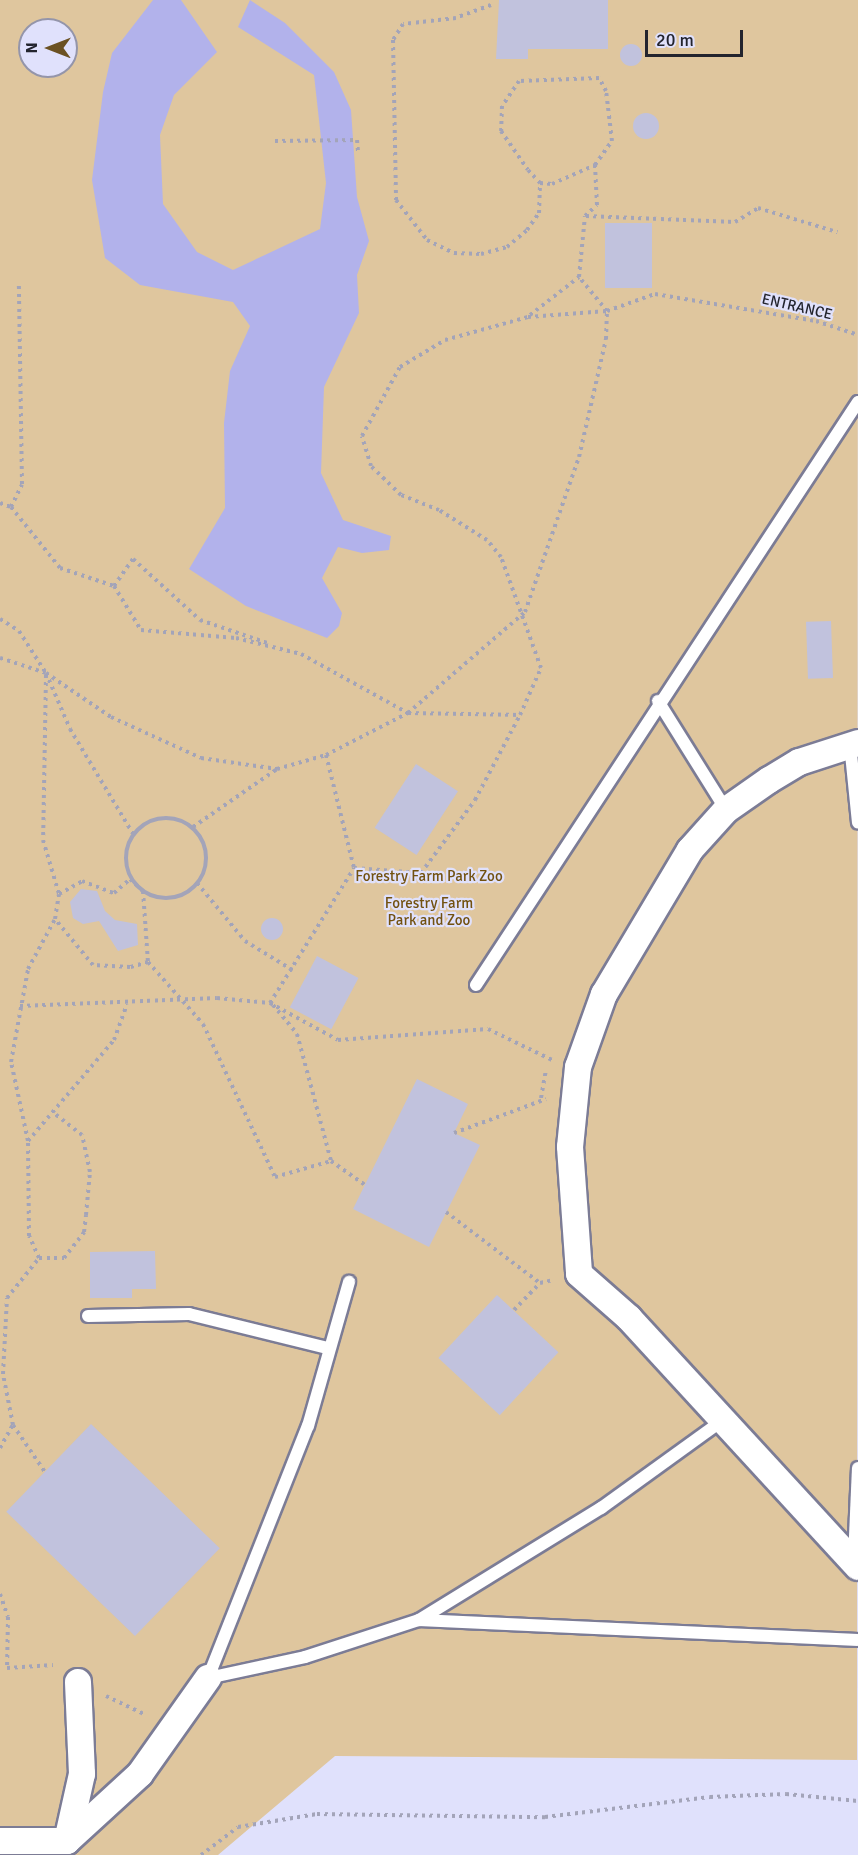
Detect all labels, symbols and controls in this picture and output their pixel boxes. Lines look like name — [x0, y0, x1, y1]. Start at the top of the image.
north arrow — [18, 18, 78, 78]
scale bar — [648, 18, 746, 56]
text: 20 m — [656, 29, 694, 51]
text: N — [22, 42, 42, 54]
street label: ENTRANCE — [760, 290, 834, 324]
park label: Forestry Farm Park Zoo — [355, 868, 503, 886]
park label: Forestry Farm Park and Zoo — [385, 894, 473, 929]

